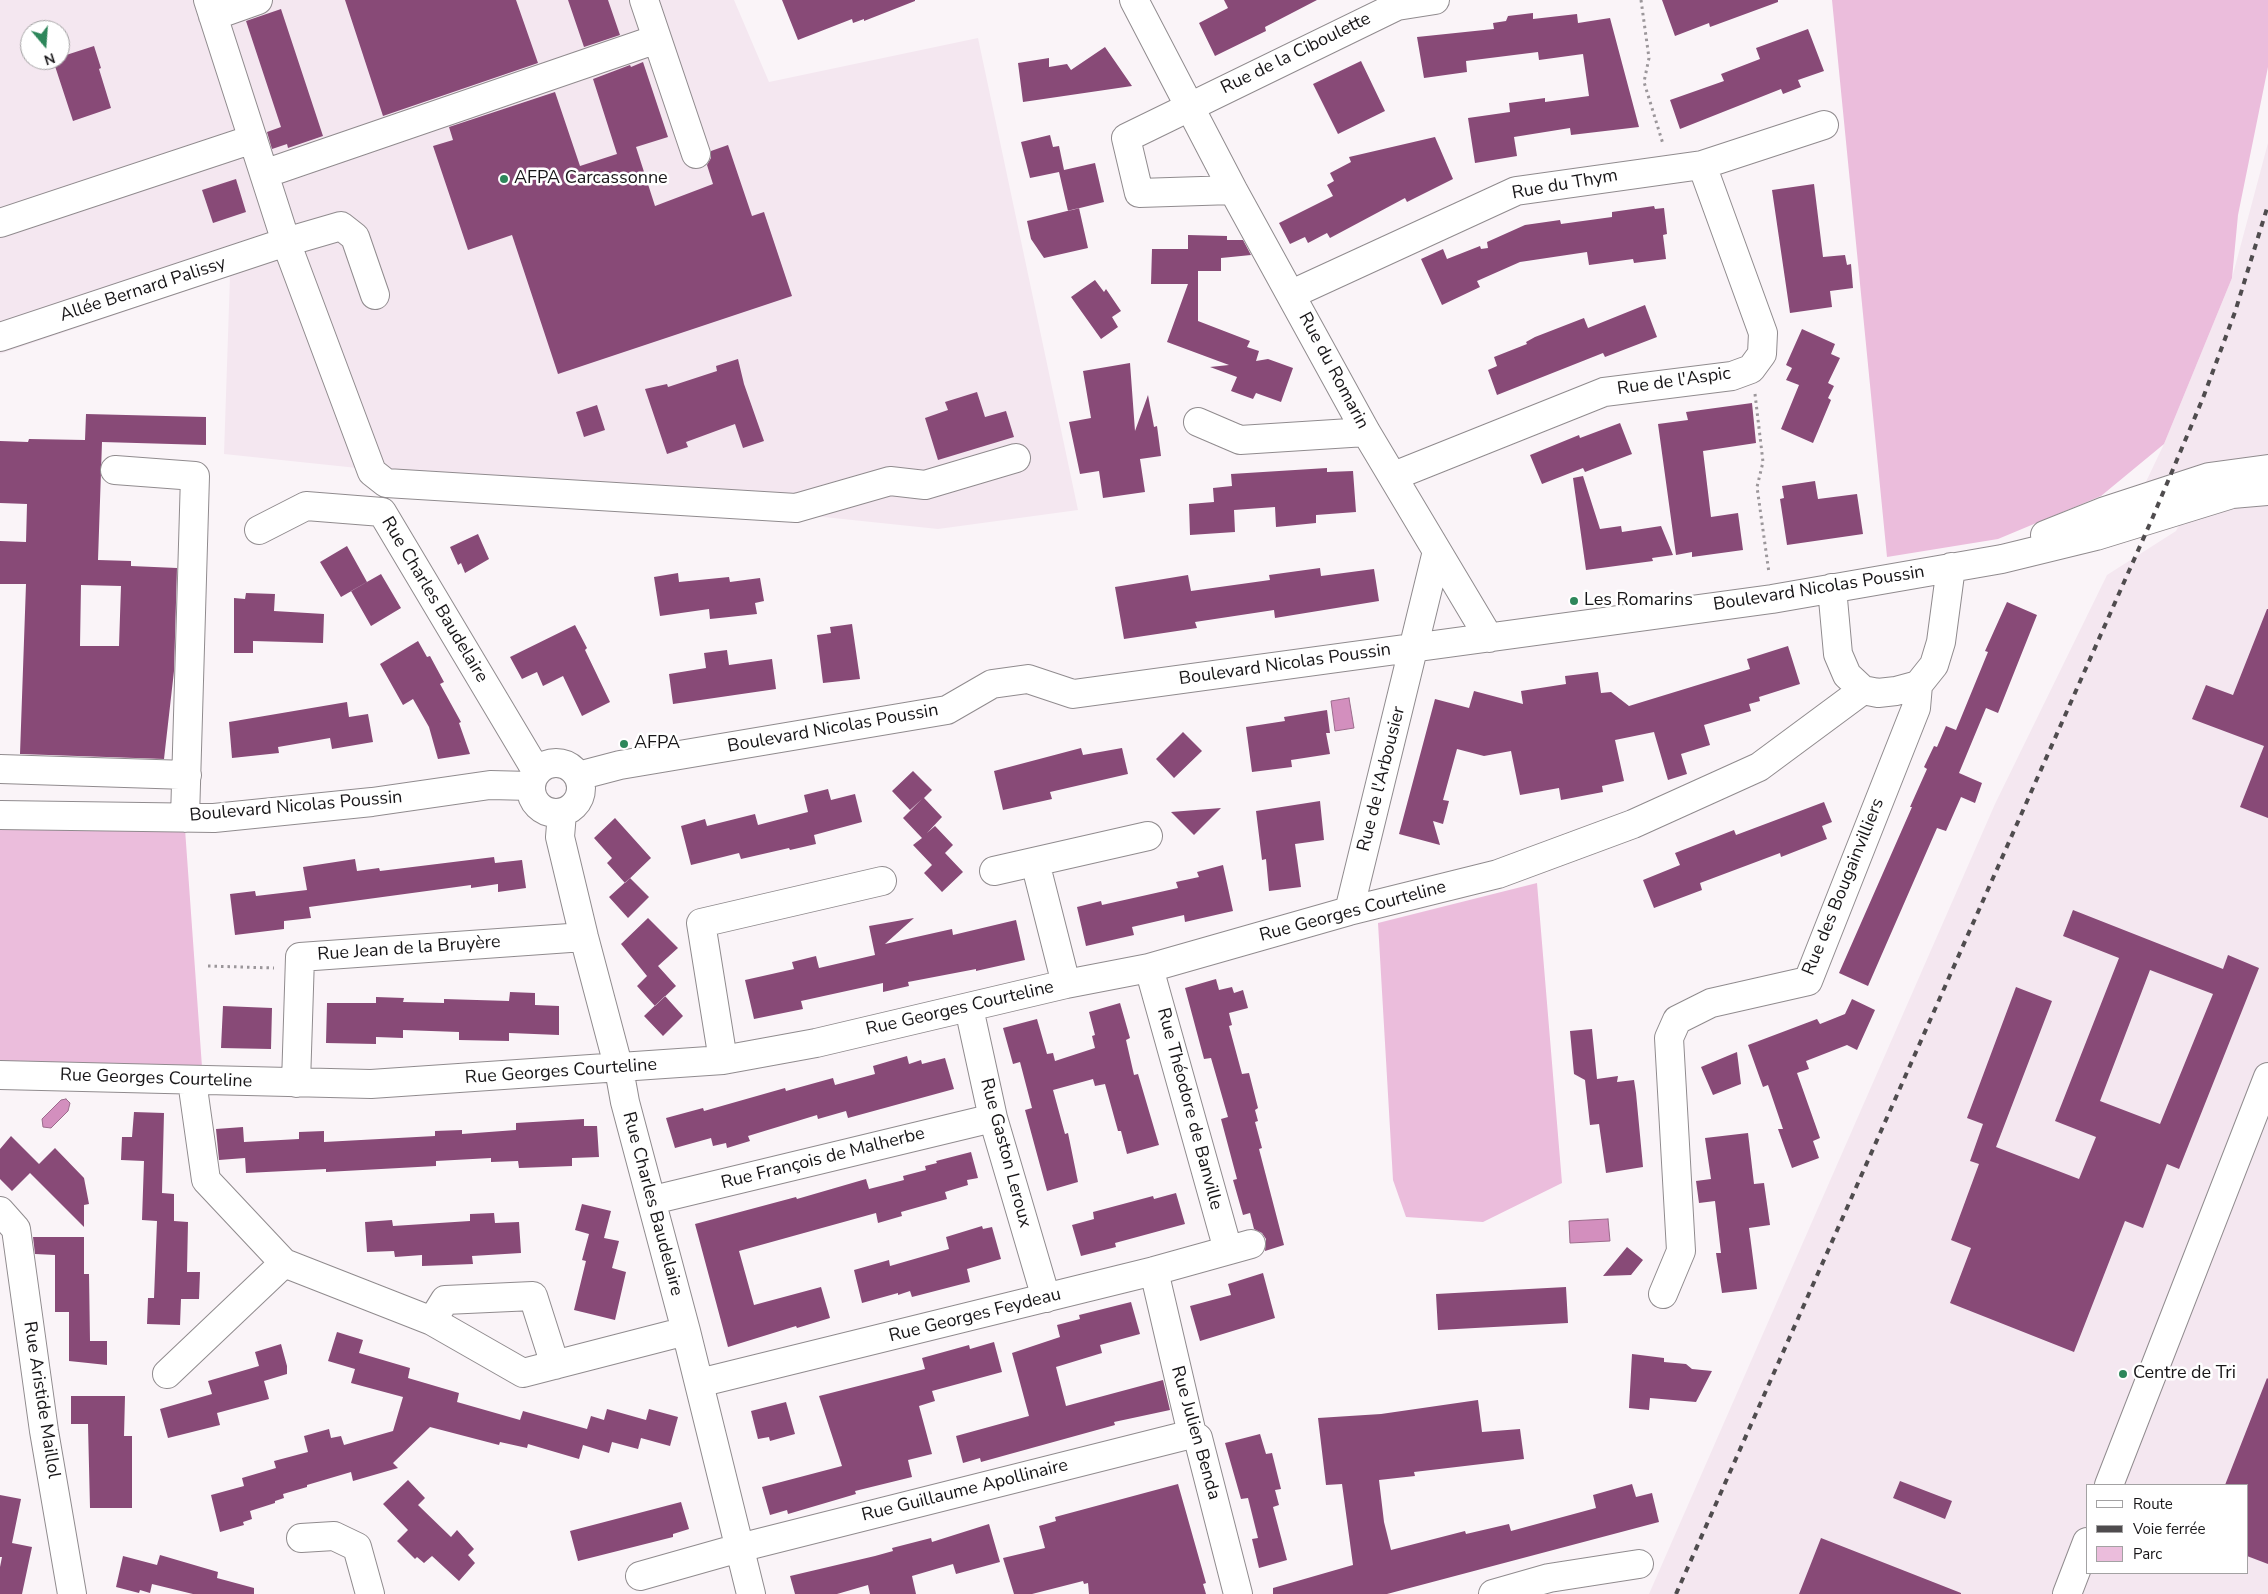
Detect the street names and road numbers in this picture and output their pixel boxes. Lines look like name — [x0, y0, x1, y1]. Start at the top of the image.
street label: Rue de la Ciboulette — [1218, 8, 1374, 100]
street label: Rue du Thym — [1510, 165, 1620, 205]
street label: Allée Bernard Palissy — [57, 253, 229, 327]
street label: Rue du Romarin — [1293, 309, 1373, 433]
street label: Rue de l'Aspic — [1616, 363, 1732, 401]
street label: Rue Charles Baudelaire — [376, 513, 492, 687]
street label: Boulevard Nicolas Poussin — [1712, 562, 1926, 616]
street label: Boulevard Nicolas Poussin — [1178, 639, 1392, 691]
street label: Boulevard Nicolas Poussin — [726, 700, 940, 758]
street label: Rue de l'Arbousier — [1354, 704, 1410, 854]
street label: Boulevard Nicolas Poussin — [189, 787, 403, 827]
street label: Rue des Bougainvilliers — [1799, 795, 1889, 979]
street label: Rue Georges Courteline — [1257, 877, 1449, 947]
street label: Rue Jean de la Bruyère — [317, 932, 501, 966]
street label: Rue Georges Courteline — [864, 977, 1056, 1041]
street label: Rue Théodore de Banville — [1152, 1006, 1226, 1212]
street label: Rue Georges Courteline — [464, 1055, 658, 1089]
street label: Rue Georges Courteline — [60, 1065, 252, 1093]
street label: Rue Gaston Leroux — [975, 1076, 1035, 1230]
street label: Rue Charles Baudelaire — [617, 1110, 687, 1298]
street label: Rue François de Malherbe — [719, 1123, 927, 1195]
street label: Rue Georges Feydeau — [887, 1284, 1063, 1348]
street label: Rue Aristide Maillol — [18, 1320, 64, 1480]
street label: Rue Julien Benda — [1166, 1364, 1224, 1502]
street label: Rue Guillaume Apollinaire — [860, 1455, 1070, 1527]

